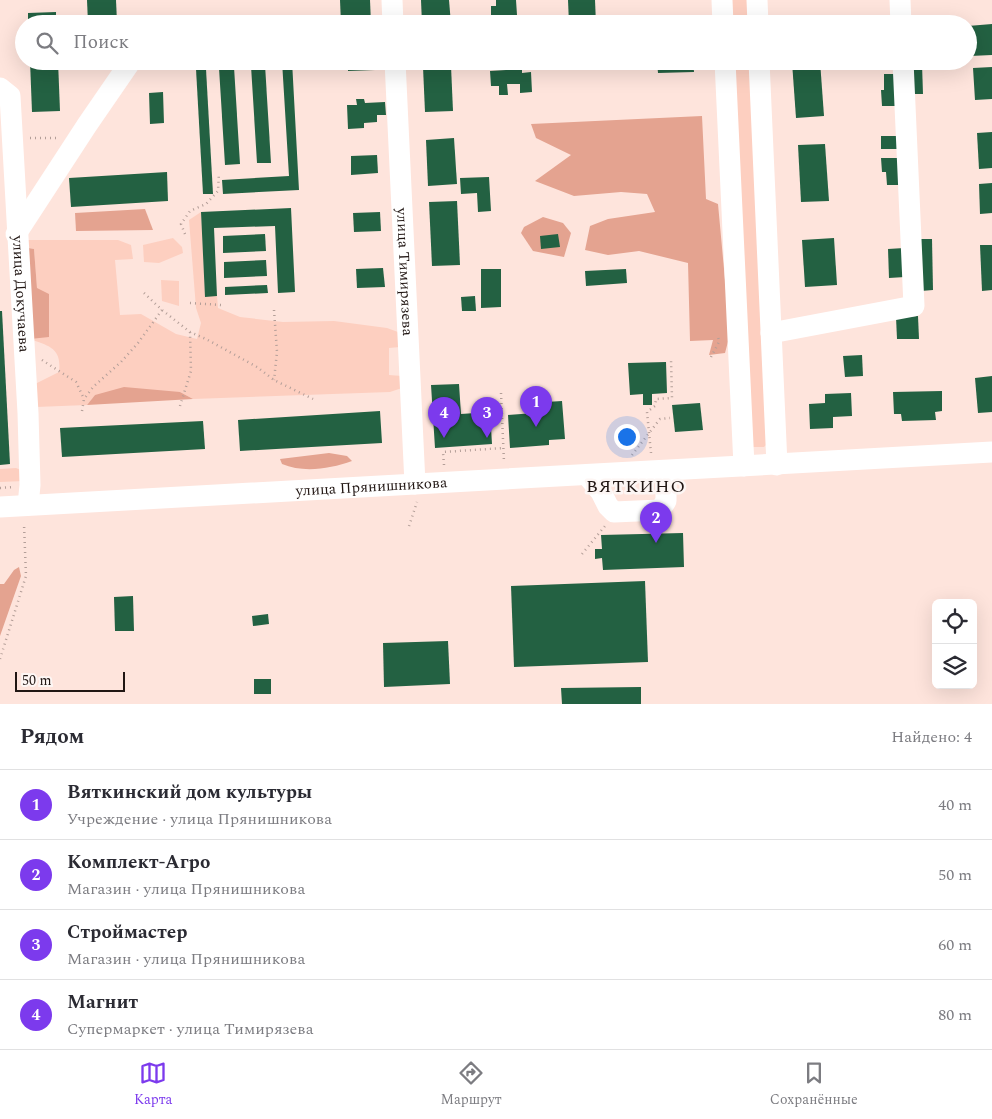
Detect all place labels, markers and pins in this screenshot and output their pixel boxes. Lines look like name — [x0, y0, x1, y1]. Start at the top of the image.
pin: 1 — [520, 386, 552, 427]
pin: 4 — [428, 397, 460, 438]
pin: 3 — [471, 397, 503, 438]
pin: 2 — [640, 502, 672, 543]

